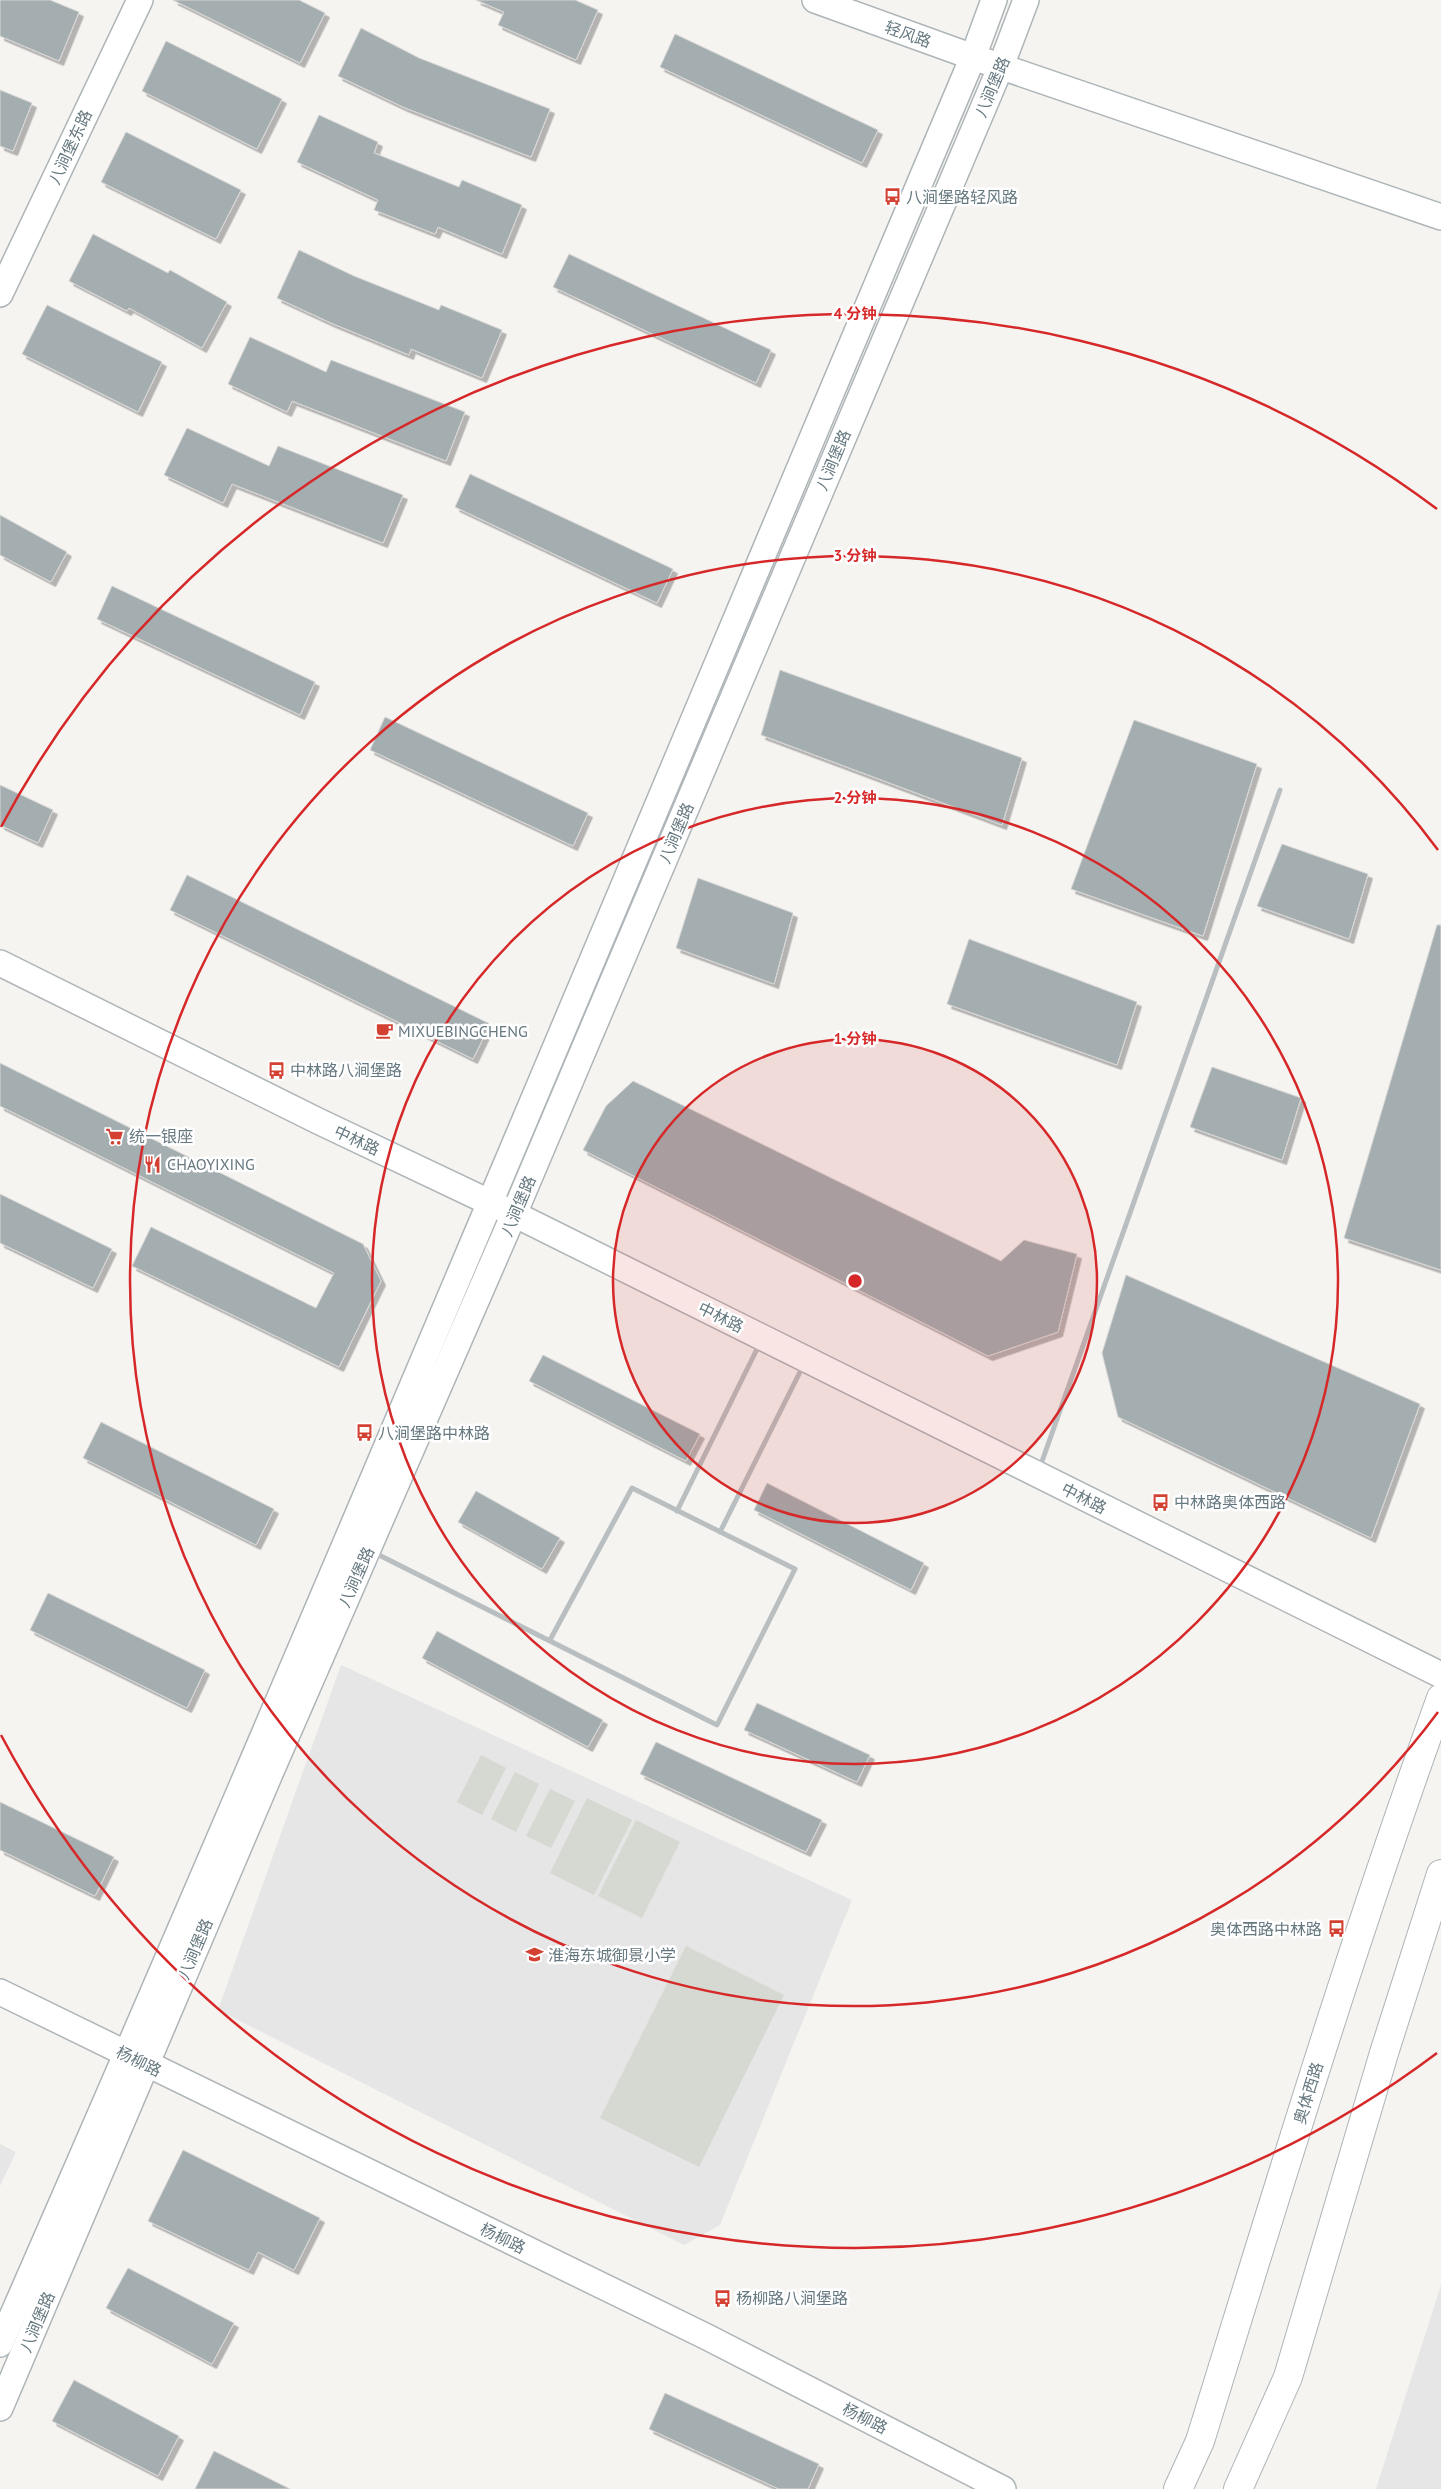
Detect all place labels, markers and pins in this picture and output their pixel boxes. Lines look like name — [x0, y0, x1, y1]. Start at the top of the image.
bus stop icon: 八涧堡路轻风路 — [882, 187, 902, 207]
place label: 八涧堡路轻风路 — [906, 187, 1018, 207]
cafe icon: MIXUEBINGCHENG — [374, 1021, 394, 1041]
place label: MIXUEBINGCHENG — [398, 1021, 528, 1041]
bus stop icon: 中林路八涧堡路 — [266, 1060, 286, 1080]
place label: 中林路八涧堡路 — [290, 1060, 402, 1080]
supermarket icon: 统一银座 — [105, 1126, 125, 1146]
place label: 统一银座 — [129, 1126, 193, 1146]
restaurant icon: CHAOYIXING — [143, 1154, 163, 1174]
place label: CHAOYIXING — [167, 1154, 255, 1174]
centre of rings — [846, 1272, 864, 1290]
bus stop icon: 八涧堡路中林路 — [354, 1423, 374, 1443]
place label: 八涧堡路中林路 — [378, 1423, 490, 1443]
bus stop icon: 中林路奥体西路 — [1150, 1492, 1170, 1512]
place label: 中林路奥体西路 — [1174, 1492, 1286, 1512]
place label: 奥体西路中林路 — [1210, 1919, 1322, 1939]
bus stop icon: 奥体西路中林路 — [1326, 1919, 1346, 1939]
school or university icon: 淮海东城御景小学 — [524, 1945, 544, 1965]
place label: 淮海东城御景小学 — [548, 1945, 676, 1965]
bus stop icon: 杨柳路八涧堡路 — [712, 2288, 732, 2308]
place label: 杨柳路八涧堡路 — [736, 2288, 848, 2308]

